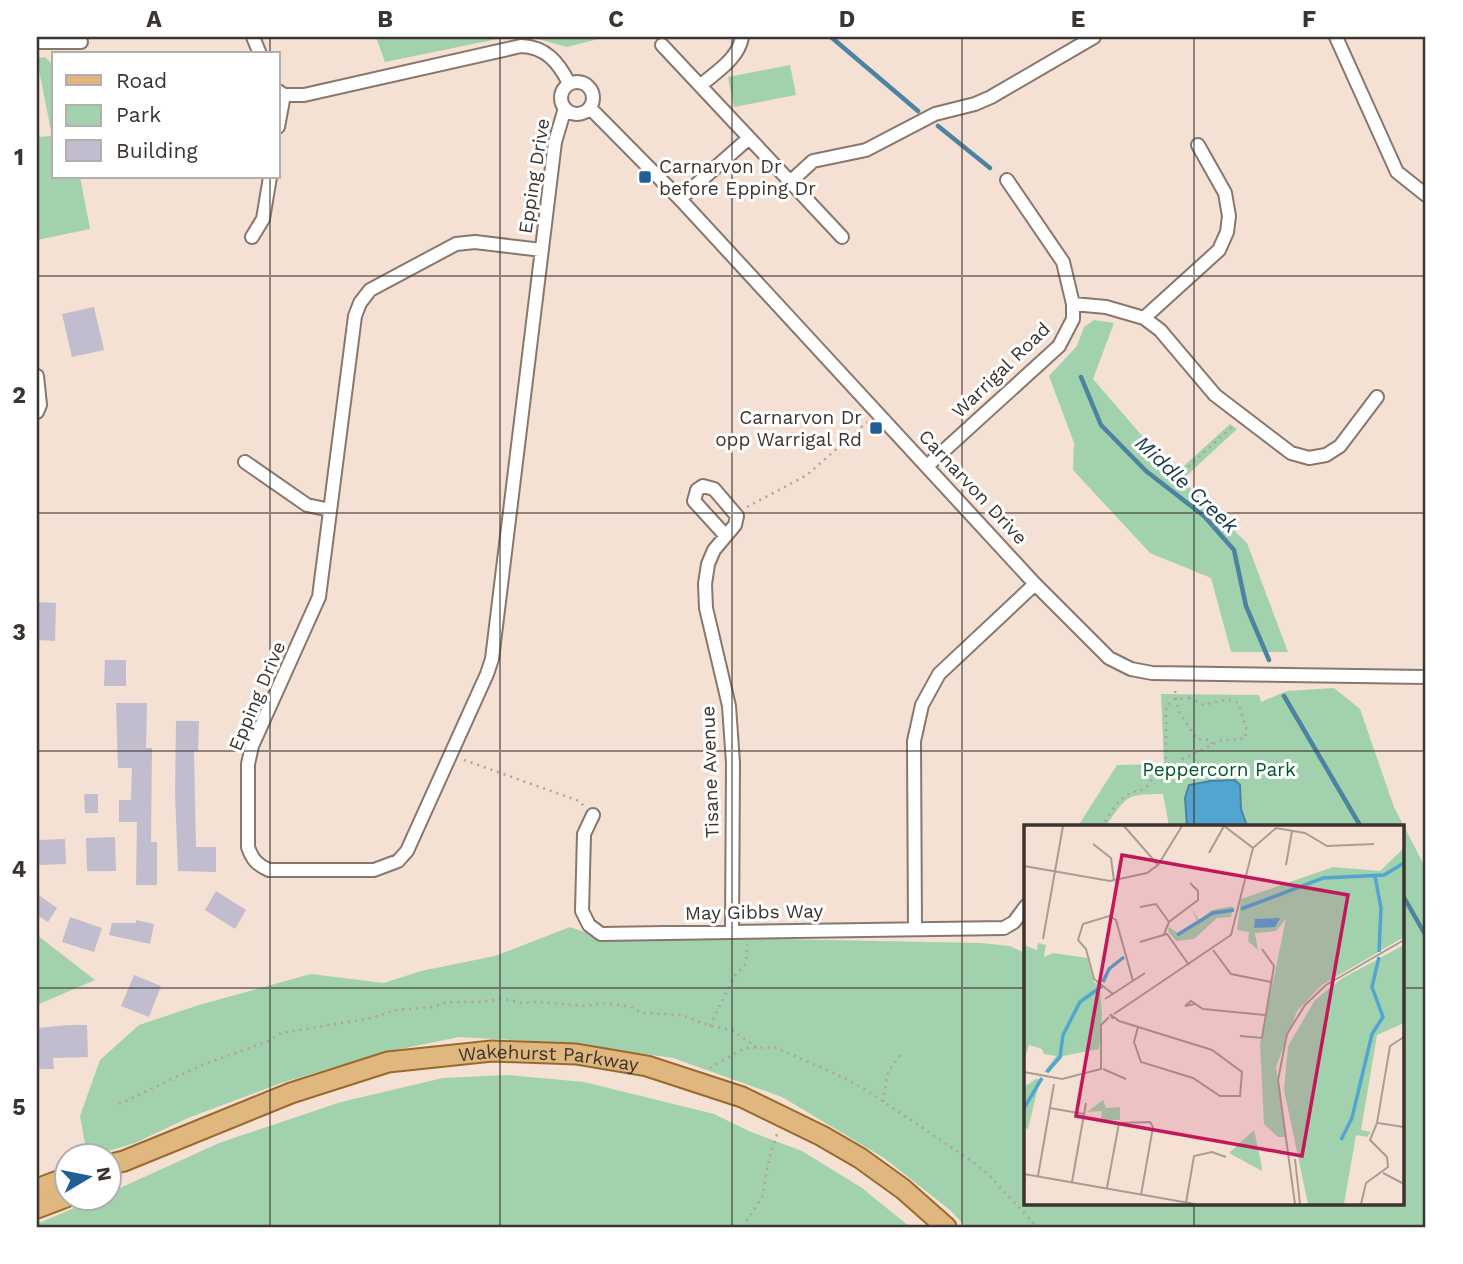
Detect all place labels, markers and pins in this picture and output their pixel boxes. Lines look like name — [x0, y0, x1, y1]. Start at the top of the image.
place label: Carnarvon Dr before Epping Dr — [659, 155, 816, 200]
marker: Carnarvon Dr before Epping Dr — [637, 169, 653, 185]
place label: Carnarvon Dr opp Warrigal Rd — [715, 406, 862, 451]
marker: Carnarvon Dr opp Warrigal Rd — [868, 420, 884, 436]

